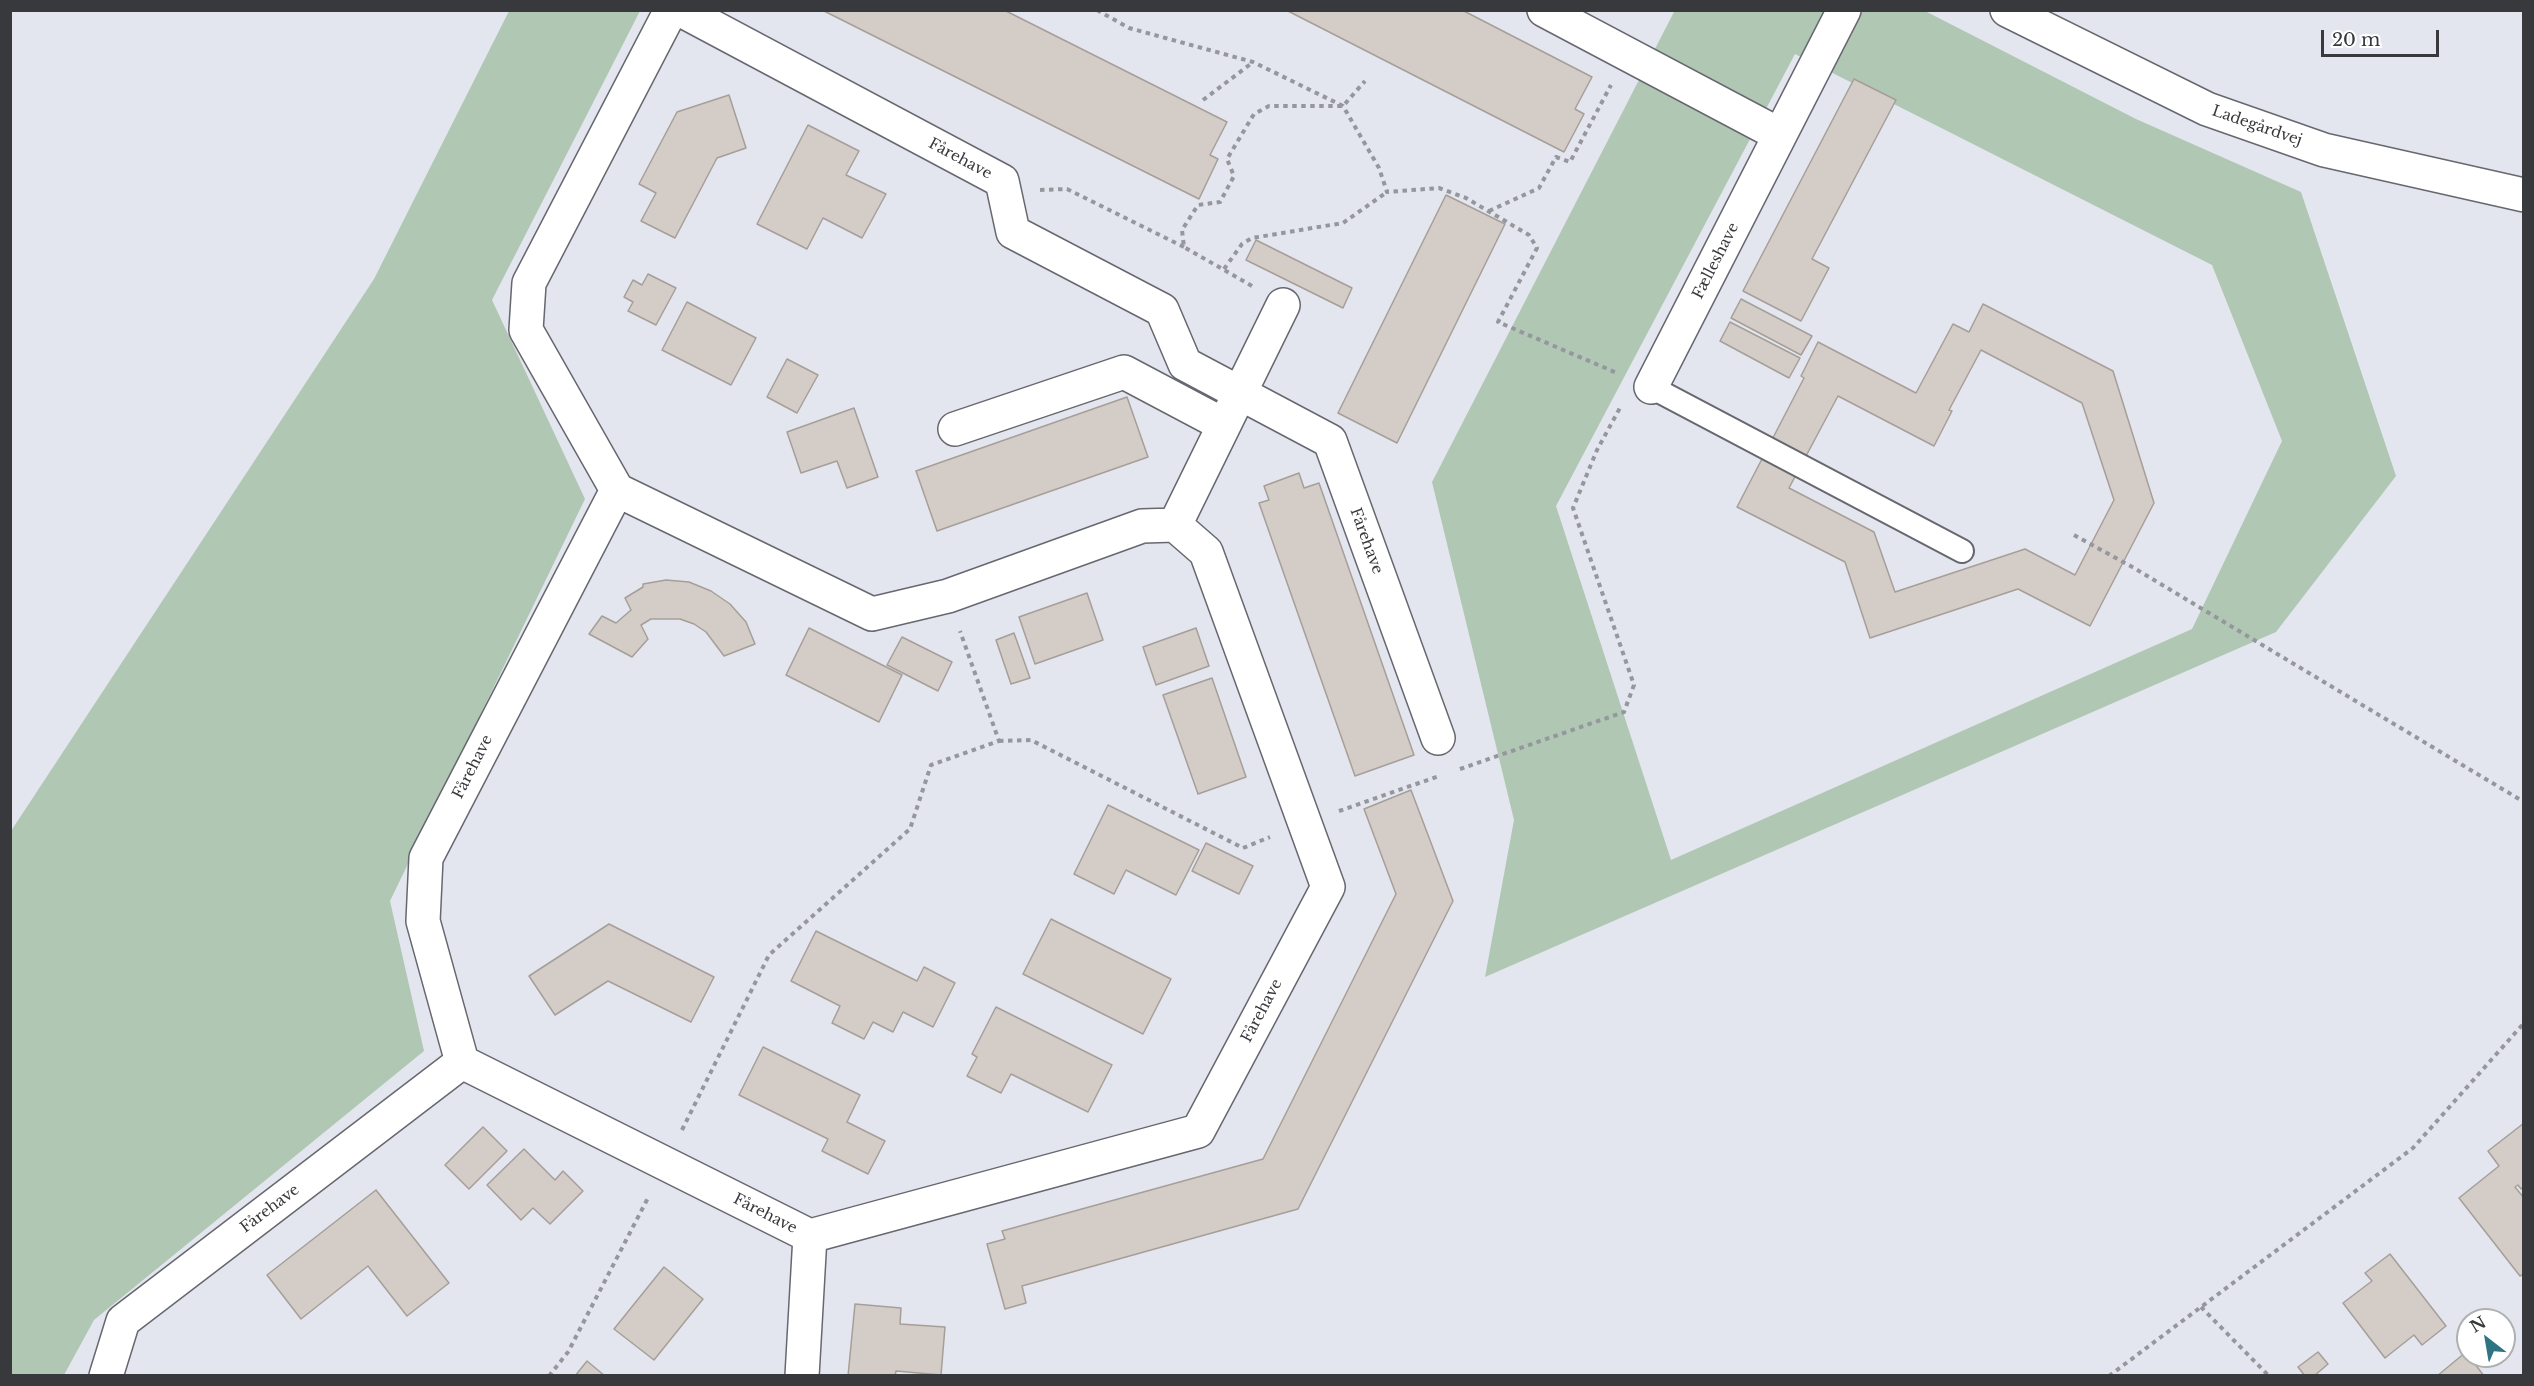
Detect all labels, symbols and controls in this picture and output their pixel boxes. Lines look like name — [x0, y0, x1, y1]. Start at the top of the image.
scale bar — [2324, 18, 2442, 56]
text: 20 m — [2332, 29, 2380, 51]
street label: Ladegårdvej — [2210, 102, 2304, 150]
street label: Fårehave — [925, 135, 995, 183]
street label: Fælleshave — [1689, 220, 1743, 302]
street label: Fårehave — [1346, 505, 1386, 577]
street label: Fårehave — [449, 732, 497, 802]
street label: Fårehave — [1238, 976, 1286, 1046]
street label: Fårehave — [237, 1181, 303, 1237]
street label: Fårehave — [730, 1190, 800, 1238]
north arrow — [2456, 1308, 2516, 1368]
text: N — [2466, 1312, 2489, 1337]

